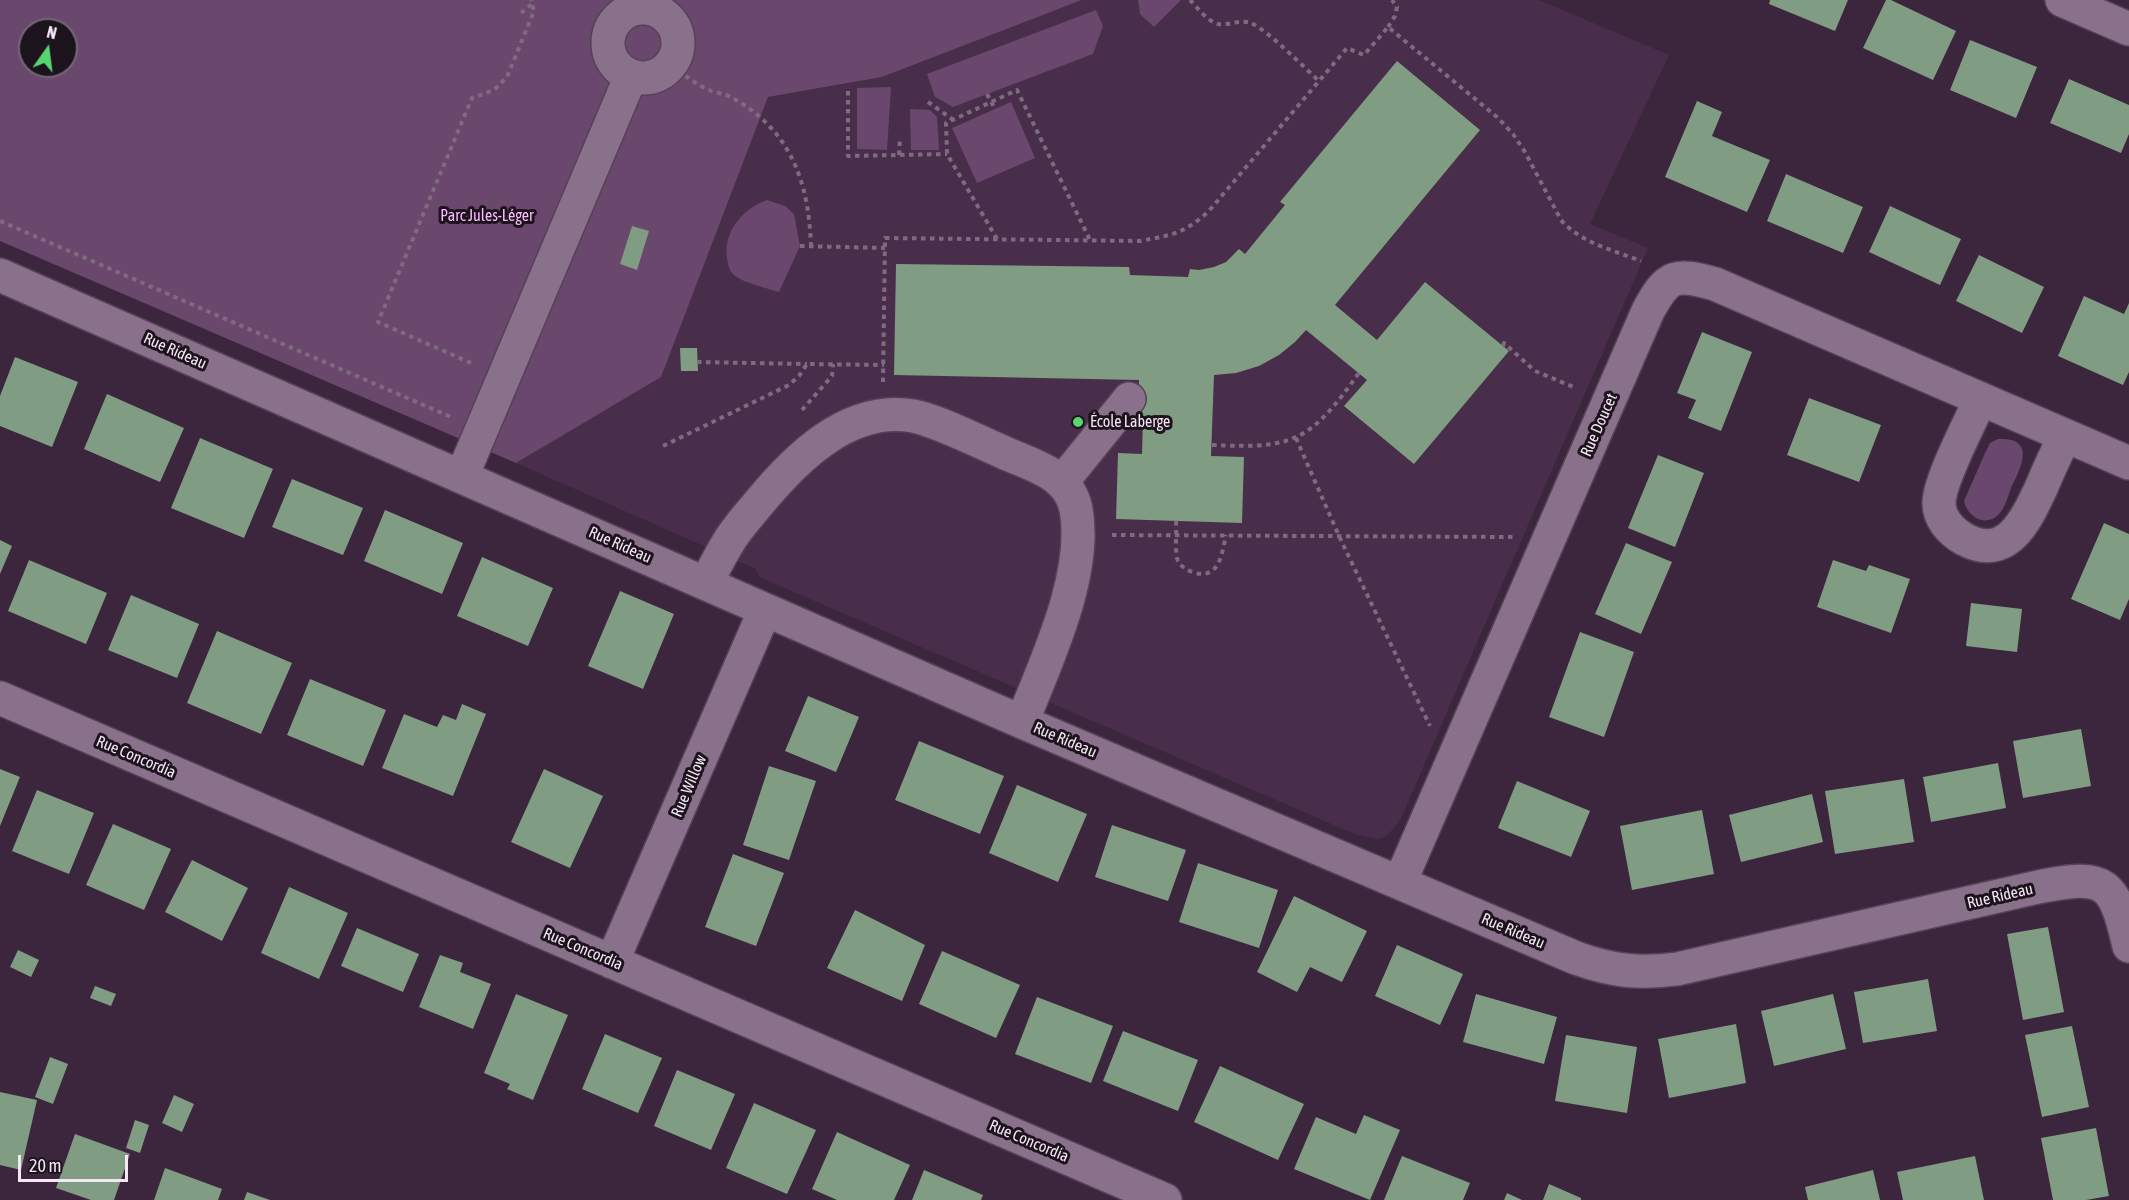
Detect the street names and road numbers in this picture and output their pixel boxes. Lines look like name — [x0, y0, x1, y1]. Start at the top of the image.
street label: Rue Rideau — [141, 329, 209, 373]
street label: Rue Doucet — [1577, 390, 1621, 460]
street label: Rue Rideau — [586, 523, 654, 567]
street label: Rue Rideau — [1030, 718, 1100, 762]
street label: Rue Concordia — [93, 732, 179, 782]
street label: Rue Willow — [667, 752, 711, 820]
street label: Rue Rideau — [1965, 879, 2035, 913]
street label: Rue Rideau — [1478, 909, 1548, 953]
street label: Rue Concordia — [540, 924, 626, 974]
street label: Rue Concordia — [986, 1116, 1072, 1166]

